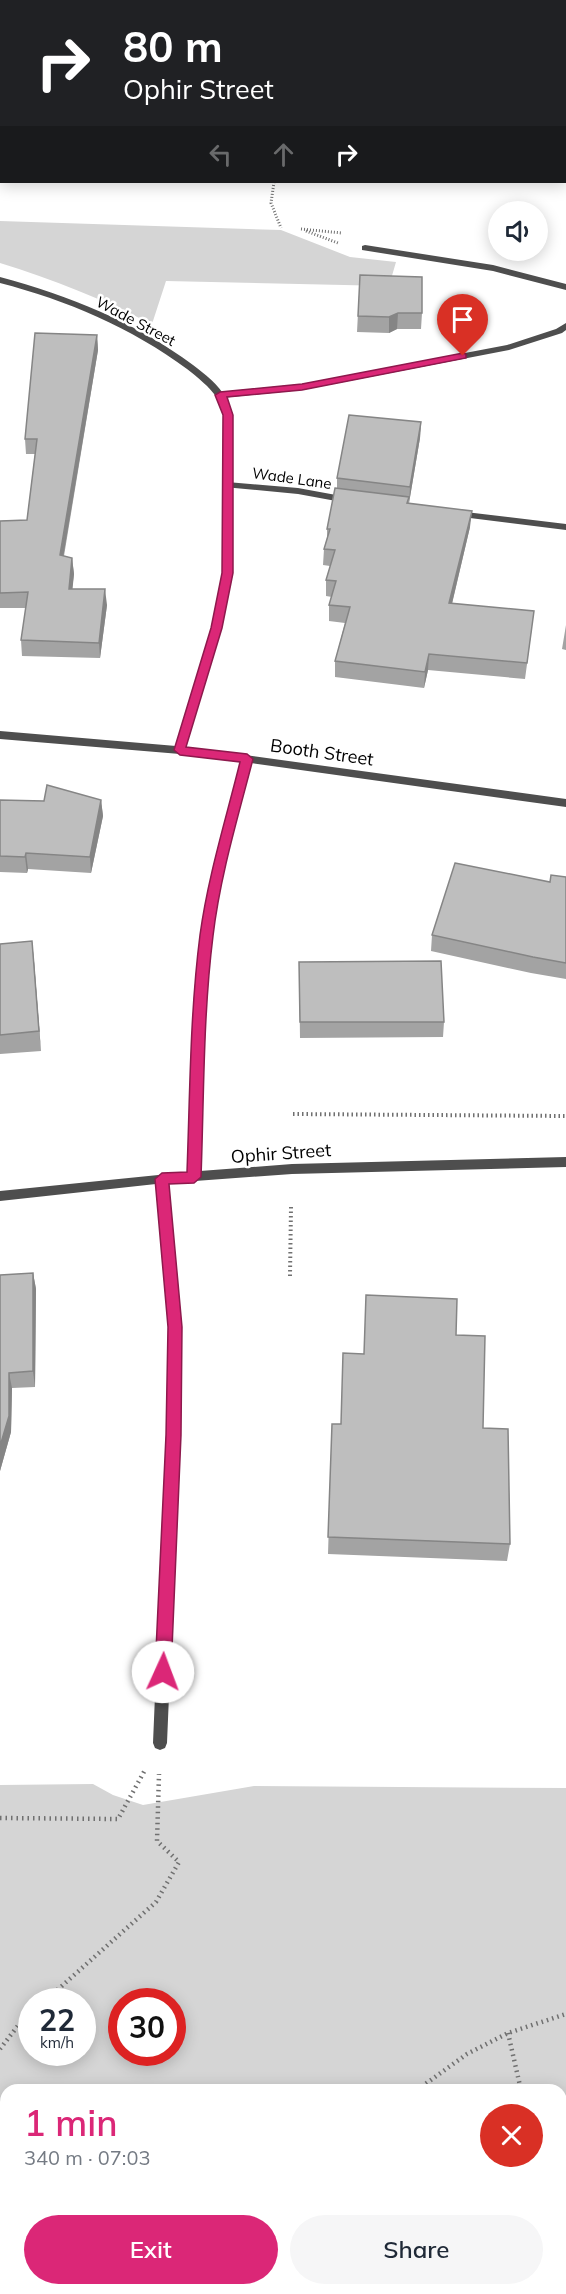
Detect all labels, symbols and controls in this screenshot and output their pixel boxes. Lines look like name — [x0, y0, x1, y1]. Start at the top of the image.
text: 80 m — [123, 20, 223, 73]
icon: right — [24, 24, 102, 102]
text: Ophir Street — [123, 72, 274, 106]
icon: left — [204, 138, 237, 171]
icon: ahead — [267, 138, 300, 171]
icon: right — [330, 138, 363, 171]
map controls — [488, 201, 548, 261]
button: sound — [488, 201, 548, 261]
street label: Wade Street — [93, 292, 179, 350]
pin — [437, 294, 488, 356]
icon: arrive — [446, 303, 479, 336]
street label: Wade Lane — [251, 463, 333, 493]
street label: Booth Street — [269, 733, 375, 771]
street label: Ophir Street — [230, 1138, 332, 1168]
position arrow — [131, 1640, 195, 1704]
speed limit sign: 30 — [108, 1988, 186, 2066]
text: 22 — [39, 2001, 75, 2039]
text: km/h — [40, 2033, 74, 2052]
text: 1 min — [24, 2100, 118, 2145]
button: close — [480, 2104, 543, 2167]
text: 340 m · 07:03 — [24, 2145, 150, 2170]
button: Exit — [24, 2215, 278, 2284]
button: Share — [290, 2215, 543, 2284]

